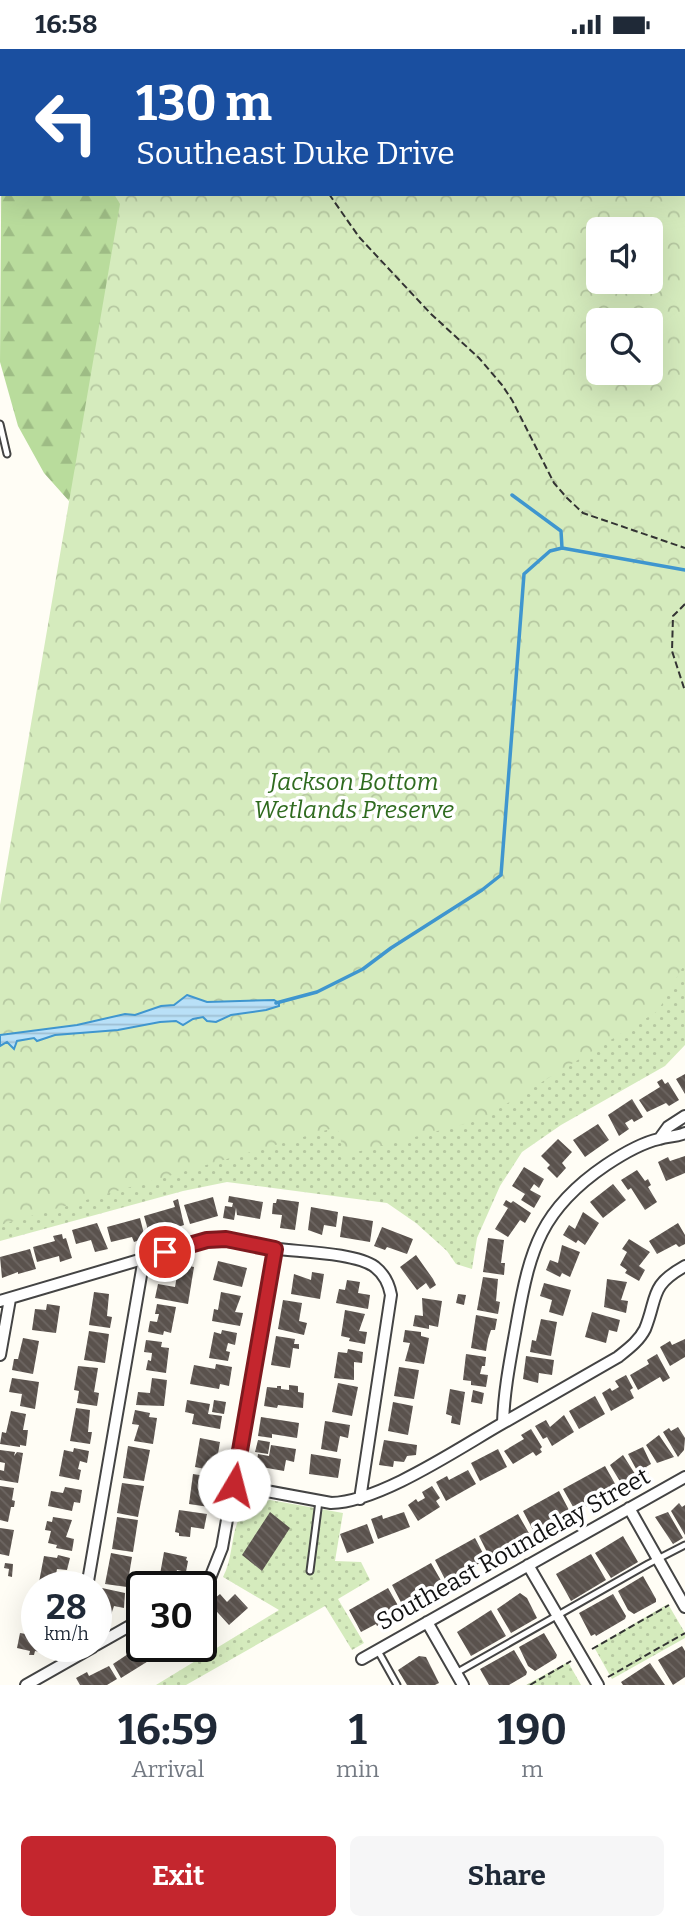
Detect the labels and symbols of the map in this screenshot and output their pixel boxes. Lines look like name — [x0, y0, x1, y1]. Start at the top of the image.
park label: Jackson Bottom Wetlands Preserve — [254, 768, 454, 824]
pin — [135, 1222, 195, 1282]
position arrow — [197, 1448, 271, 1522]
street label: Southeast Roundelay Street — [371, 1462, 655, 1636]
speed limit sign: 30 — [126, 1571, 217, 1662]

